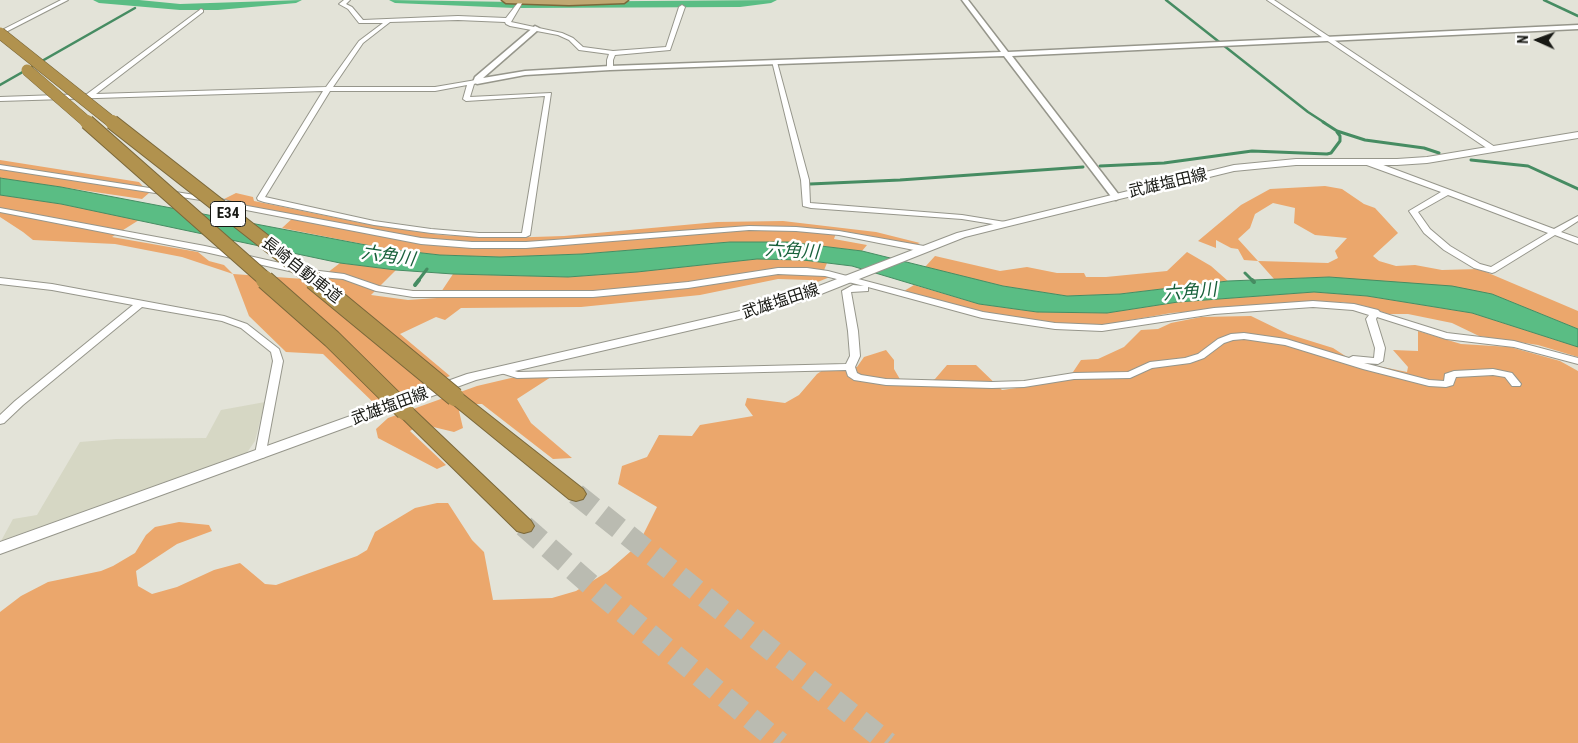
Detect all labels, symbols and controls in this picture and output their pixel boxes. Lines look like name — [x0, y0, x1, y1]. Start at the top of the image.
north arrow — [1513, 15, 1563, 65]
text: N — [1515, 35, 1531, 44]
street label: 武雄塩田線 — [1127, 166, 1209, 202]
road number: E34 — [210, 202, 246, 226]
street label: 長崎自動車道 — [257, 234, 345, 308]
water label: 六角川 — [764, 240, 820, 264]
water label: 六角川 — [360, 243, 416, 271]
water label: 六角川 — [1162, 280, 1218, 306]
street label: 武雄塩田線 — [740, 281, 822, 323]
street label: 武雄塩田線 — [349, 384, 431, 430]

